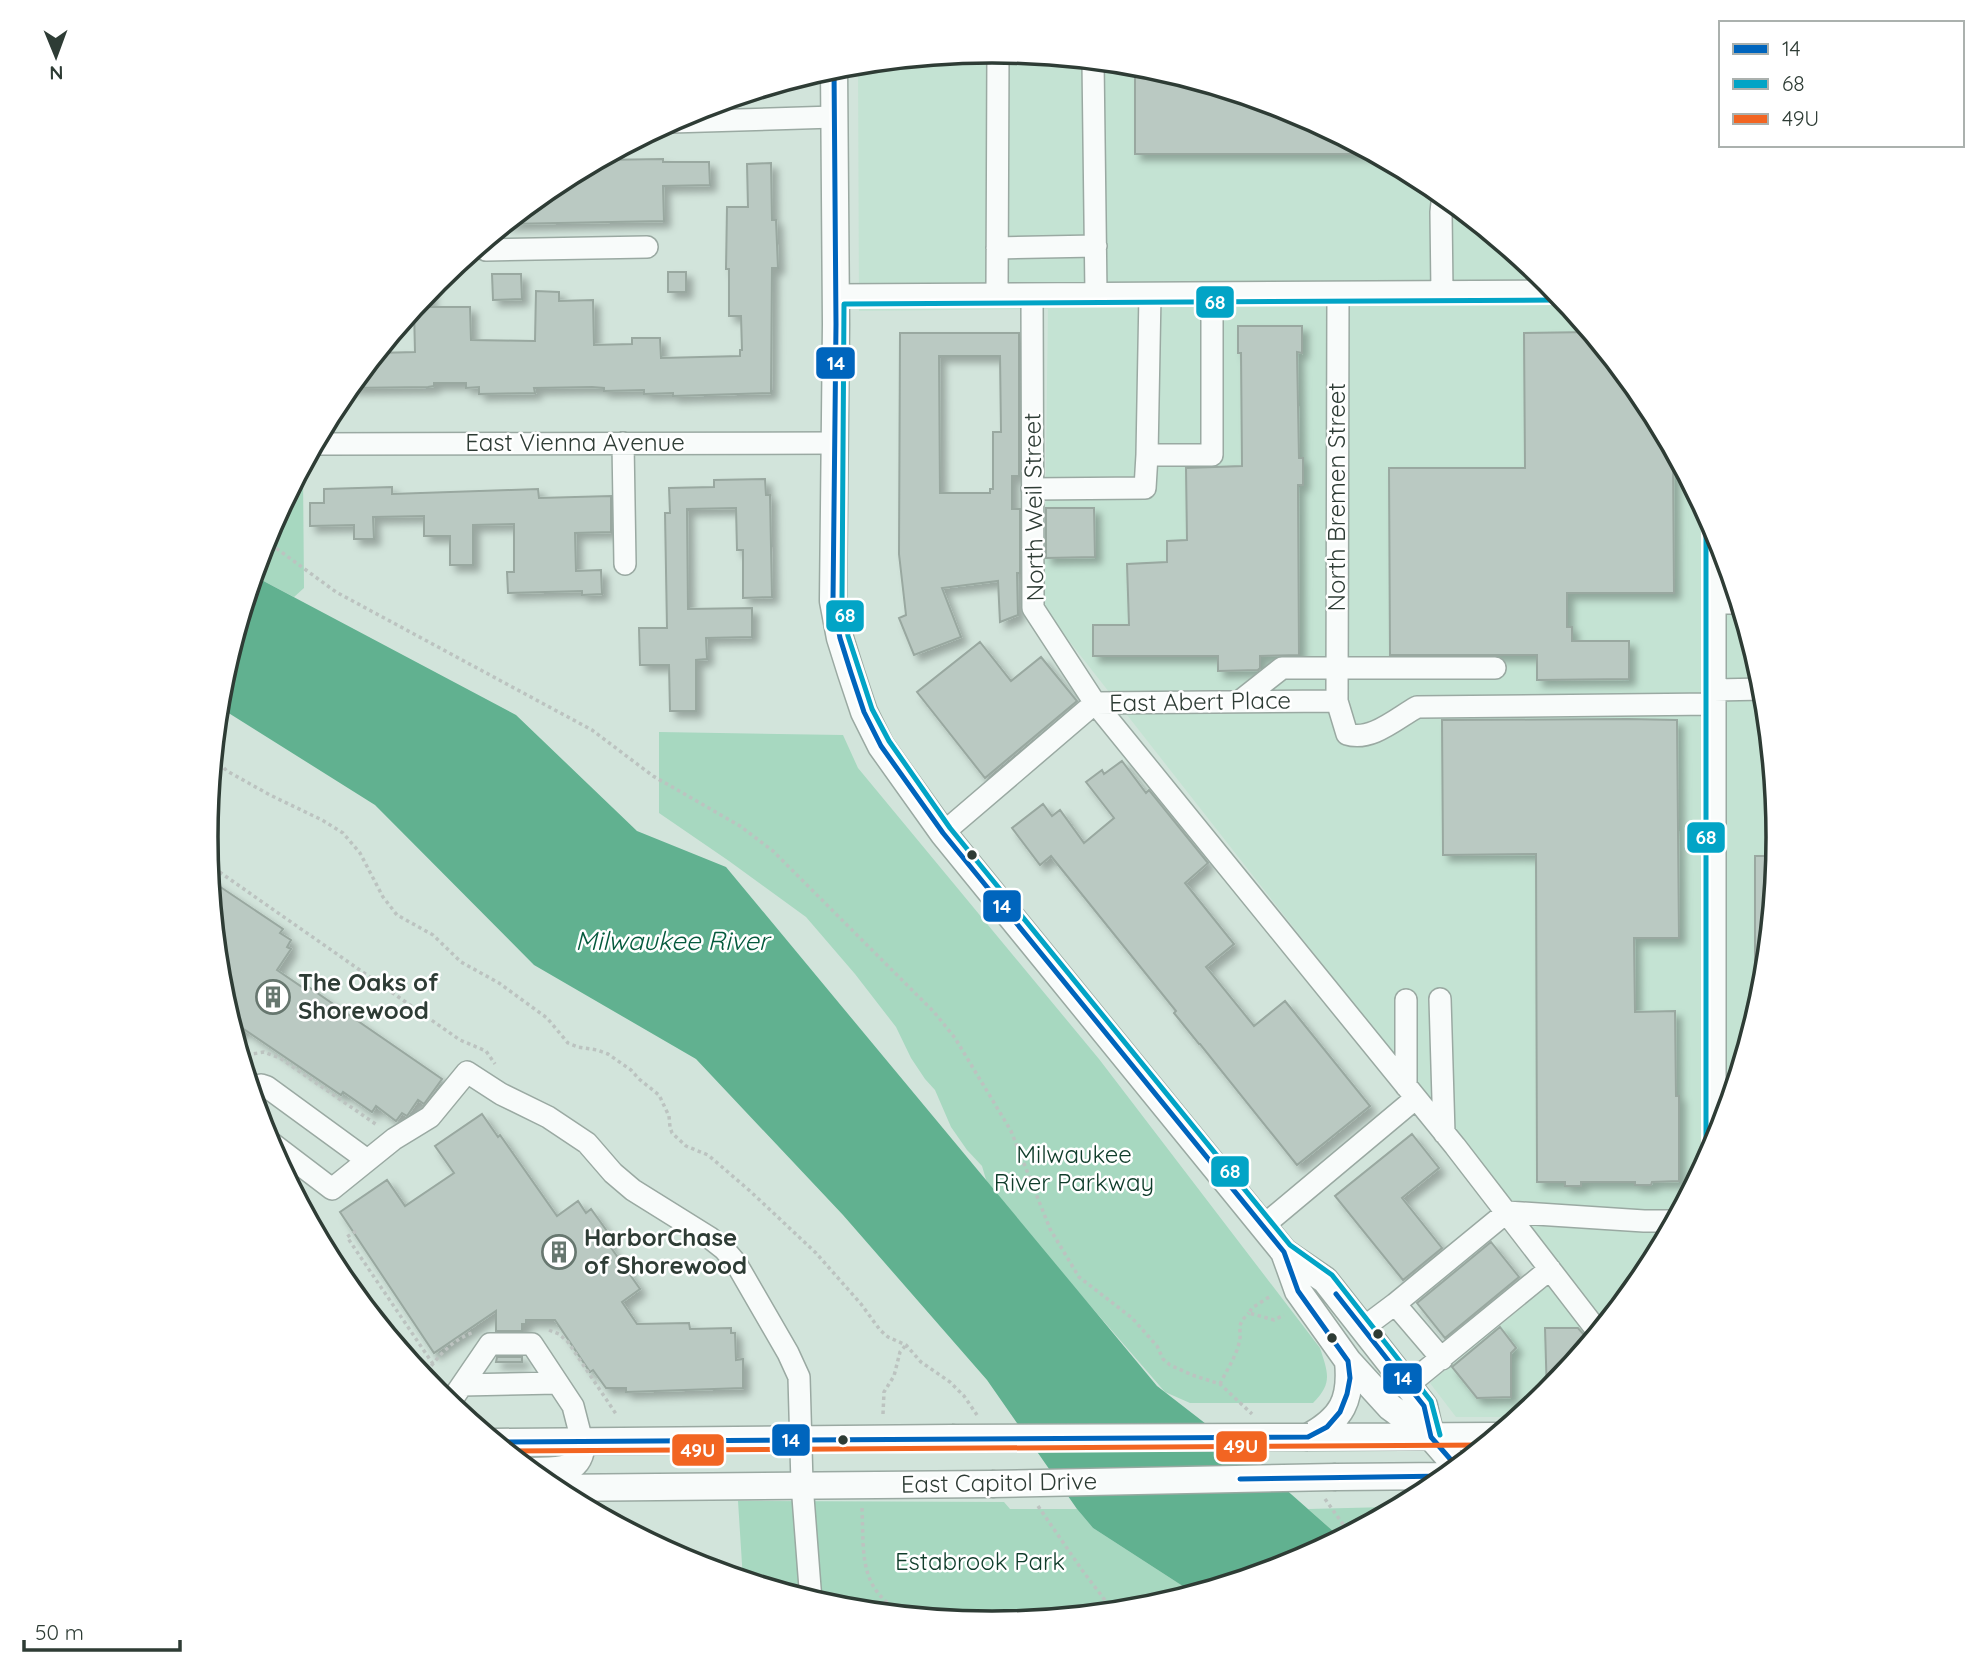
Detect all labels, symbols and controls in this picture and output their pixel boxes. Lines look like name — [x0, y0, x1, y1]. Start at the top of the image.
north arrow — [21, 21, 91, 91]
legend — [1719, 21, 1964, 147]
text: 14 — [1782, 35, 1801, 61]
text: N — [49, 61, 63, 85]
text: 68 — [1782, 70, 1805, 96]
text: 49U — [1782, 105, 1819, 131]
line badge: 68 — [1195, 285, 1235, 319]
text: 68 — [1205, 290, 1225, 314]
line badge: 14 — [815, 346, 856, 380]
text: 14 — [827, 351, 845, 375]
street label: North Bremen Street — [1321, 383, 1351, 611]
street label: North Weil Street — [1016, 412, 1050, 602]
street label: East Vienna Avenue — [465, 427, 685, 457]
line badge: 68 — [825, 599, 865, 633]
text: 68 — [835, 603, 855, 627]
street label: East Abert Place — [1109, 684, 1291, 718]
line badge: 68 — [1686, 821, 1726, 854]
text: 68 — [1696, 825, 1716, 849]
unlabelled marker — [965, 848, 979, 862]
line badge: 14 — [982, 889, 1022, 923]
text: 14 — [993, 894, 1011, 918]
water label: Milwaukee River — [575, 924, 772, 957]
place label: The Oaks of Shorewood — [298, 967, 439, 1025]
building icon: The Oaks of Shorewood — [254, 978, 292, 1016]
park label: Milwaukee River Parkway — [994, 1139, 1154, 1197]
line badge: 68 — [1210, 1155, 1250, 1188]
text: 68 — [1220, 1159, 1240, 1183]
place label: HarborChase of Shorewood — [584, 1222, 747, 1280]
building icon: HarborChase of Shorewood — [540, 1233, 578, 1271]
unlabelled marker — [1371, 1327, 1385, 1341]
unlabelled marker — [1325, 1331, 1339, 1345]
line badge: 14 — [1382, 1362, 1423, 1395]
text: 14 — [1394, 1366, 1412, 1390]
line badge: 14 — [771, 1423, 811, 1457]
text: 14 — [782, 1428, 800, 1452]
line badge: 49U — [1215, 1430, 1268, 1463]
line badge: 49U — [671, 1433, 725, 1467]
unlabelled marker — [836, 1433, 850, 1447]
text: 49U — [1224, 1434, 1258, 1458]
text: 49U — [681, 1438, 715, 1462]
street label: East Capitol Drive — [901, 1465, 1097, 1499]
park label: Estabrook Park — [895, 1546, 1065, 1576]
scale bar — [24, 1608, 180, 1652]
text: 50 m — [35, 1619, 84, 1645]

